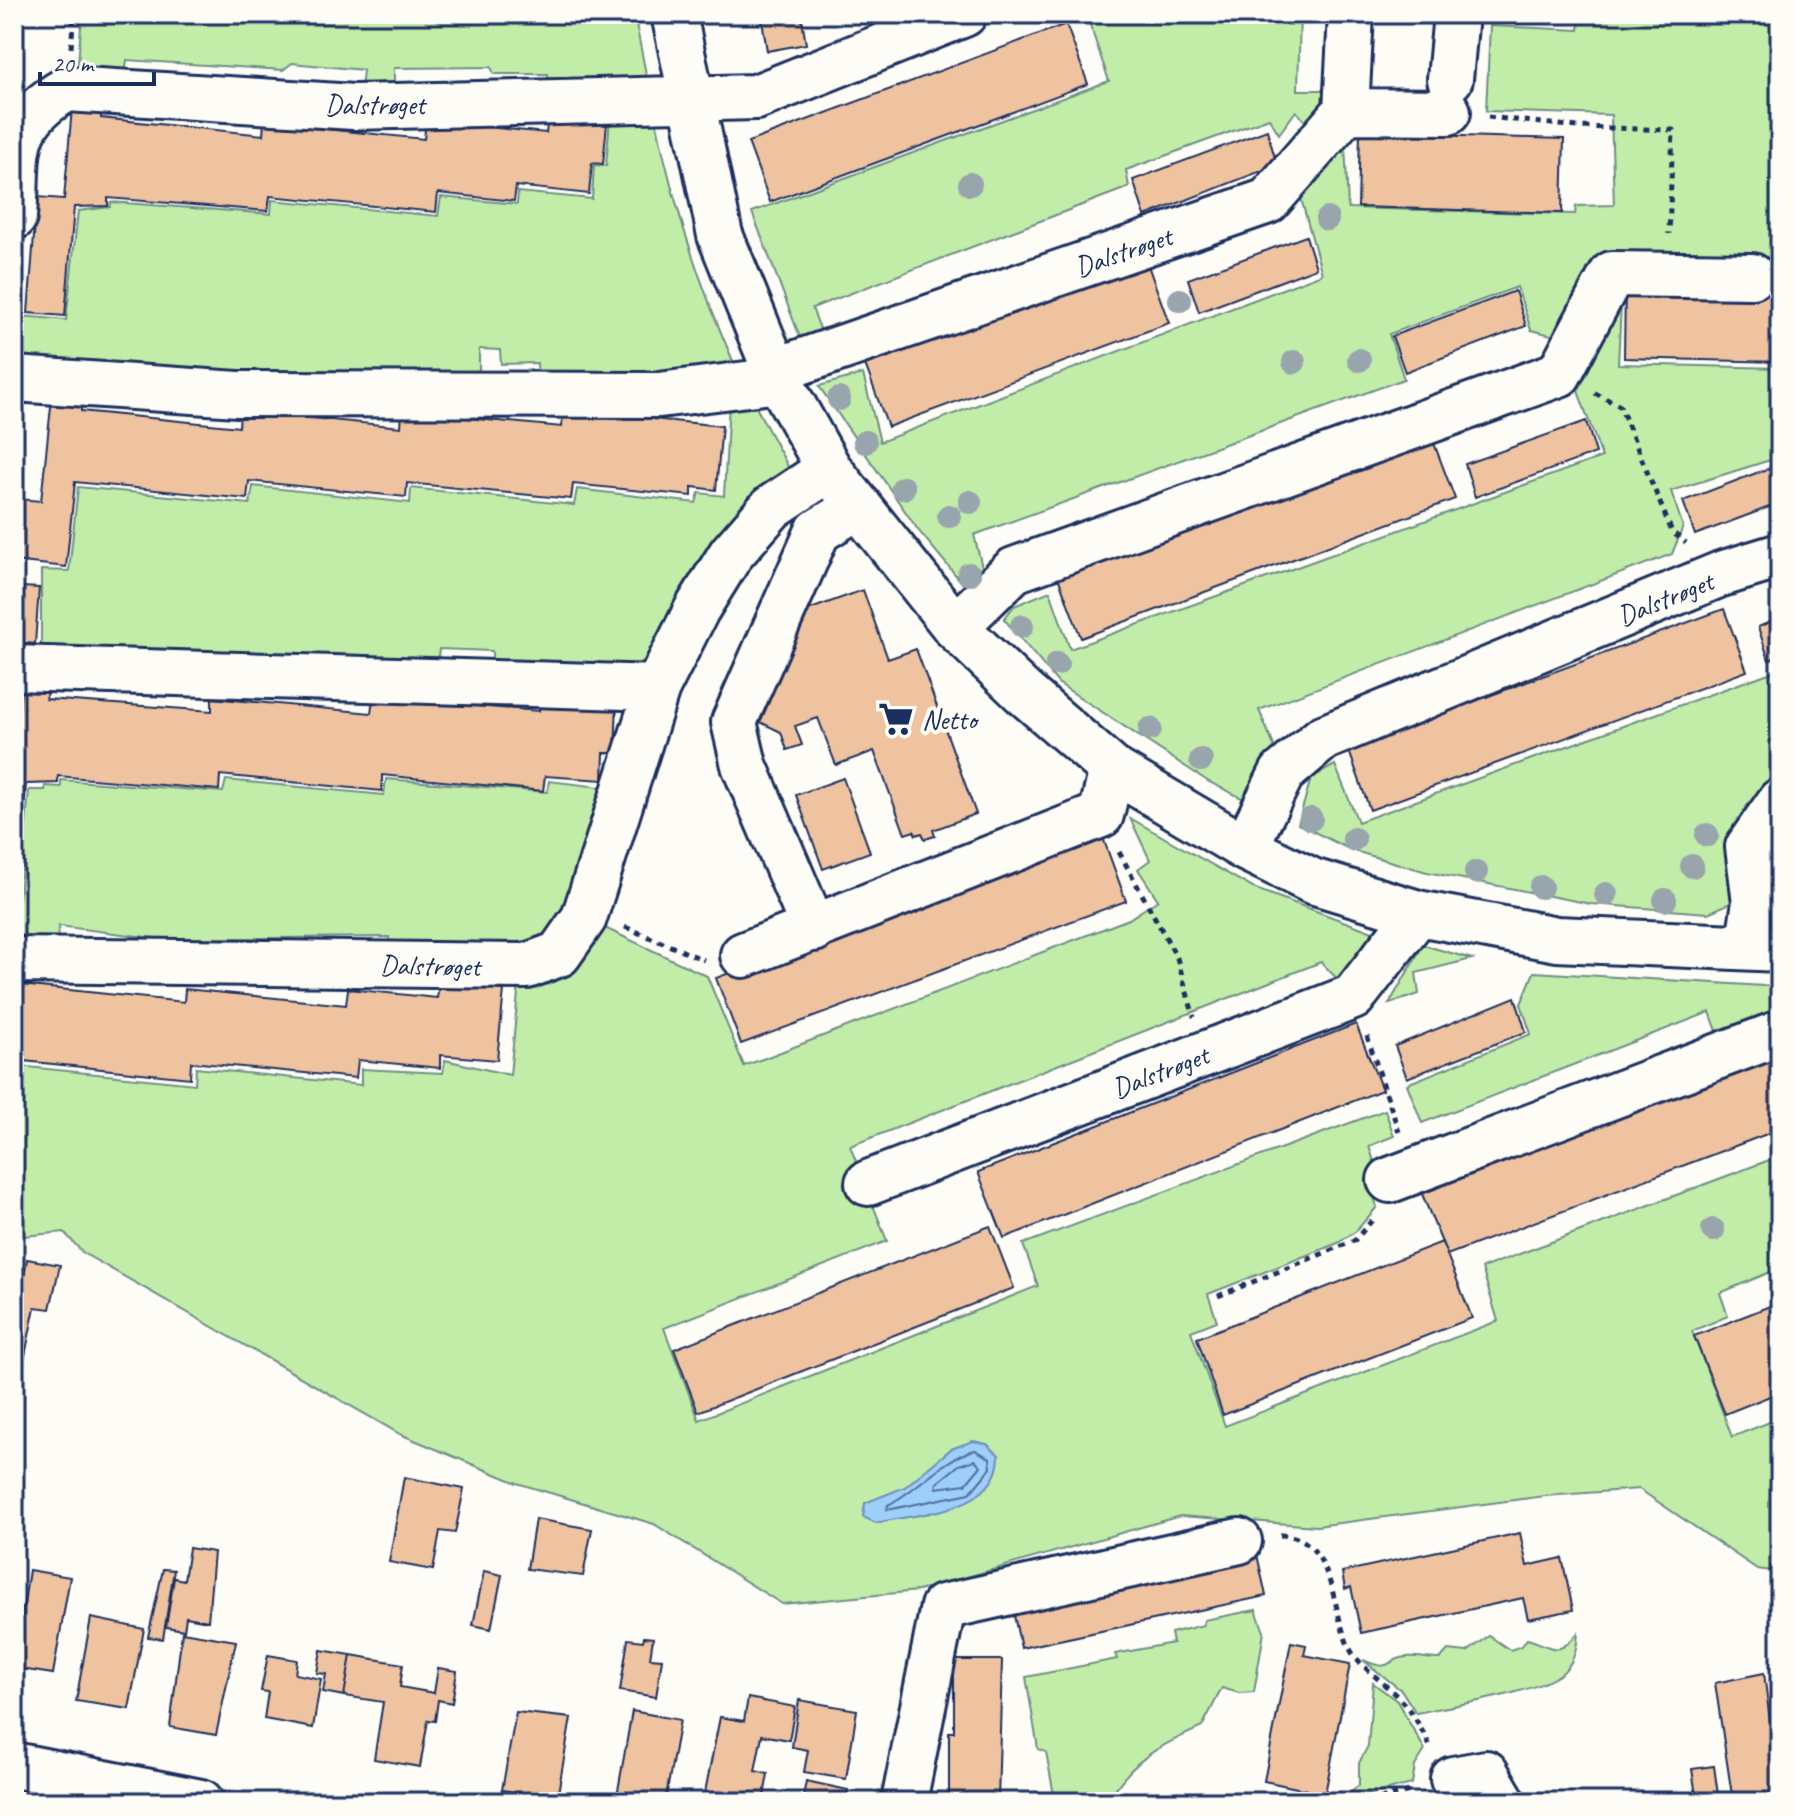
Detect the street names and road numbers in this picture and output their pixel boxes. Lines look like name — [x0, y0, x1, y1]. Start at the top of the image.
street label: Dalstrøget — [325, 87, 428, 122]
street label: Dalstrøget — [1070, 218, 1179, 284]
street label: Dalstrøget — [1612, 562, 1721, 633]
street label: Dalstrøget — [380, 947, 483, 984]
street label: Dalstrøget — [1107, 1036, 1216, 1106]

